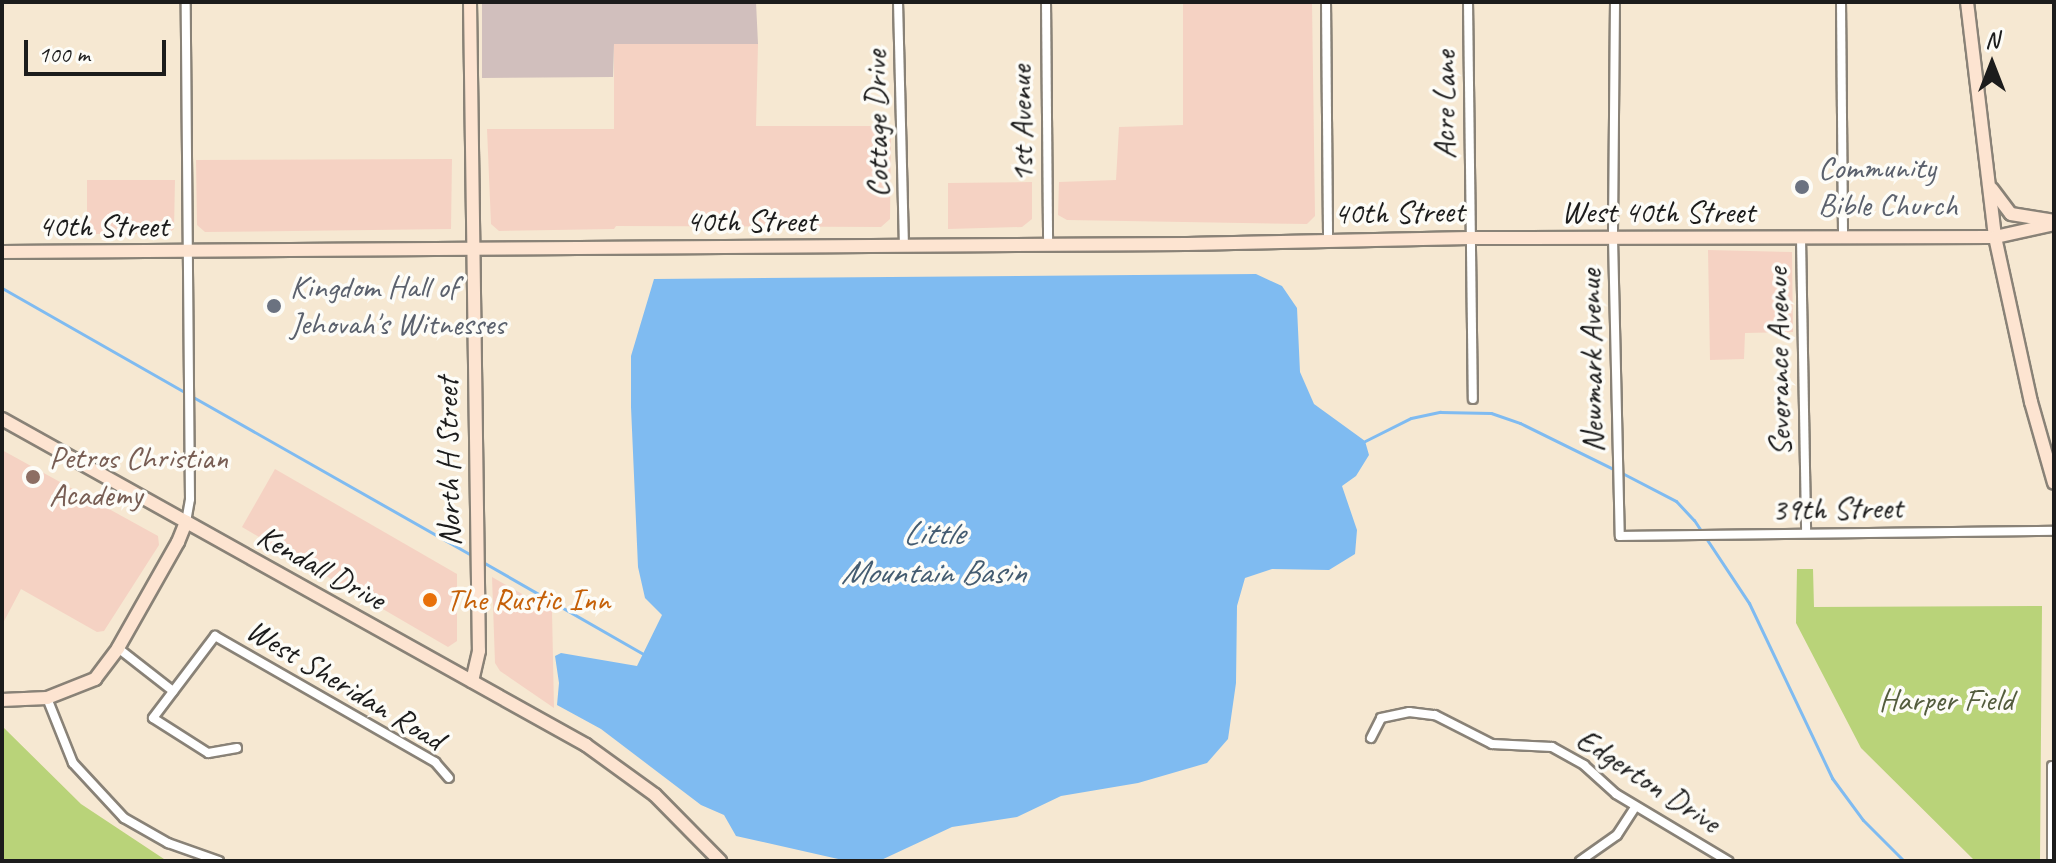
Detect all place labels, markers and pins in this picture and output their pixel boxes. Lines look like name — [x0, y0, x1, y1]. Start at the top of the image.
place label: Community Bible Church — [1818, 150, 1959, 225]
marker: Community Bible Church — [1793, 178, 1811, 196]
place label: Kingdom Hall of Jehovah's Witnesses — [290, 269, 505, 344]
marker: Kingdom Hall of Jehovah's Witnesses — [265, 297, 283, 315]
place label: Petros Christian Academy — [49, 440, 228, 515]
marker: Petros Christian Academy — [24, 468, 42, 486]
place label: The Rustic Inn — [446, 581, 611, 619]
marker: The Rustic Inn — [421, 591, 439, 609]

